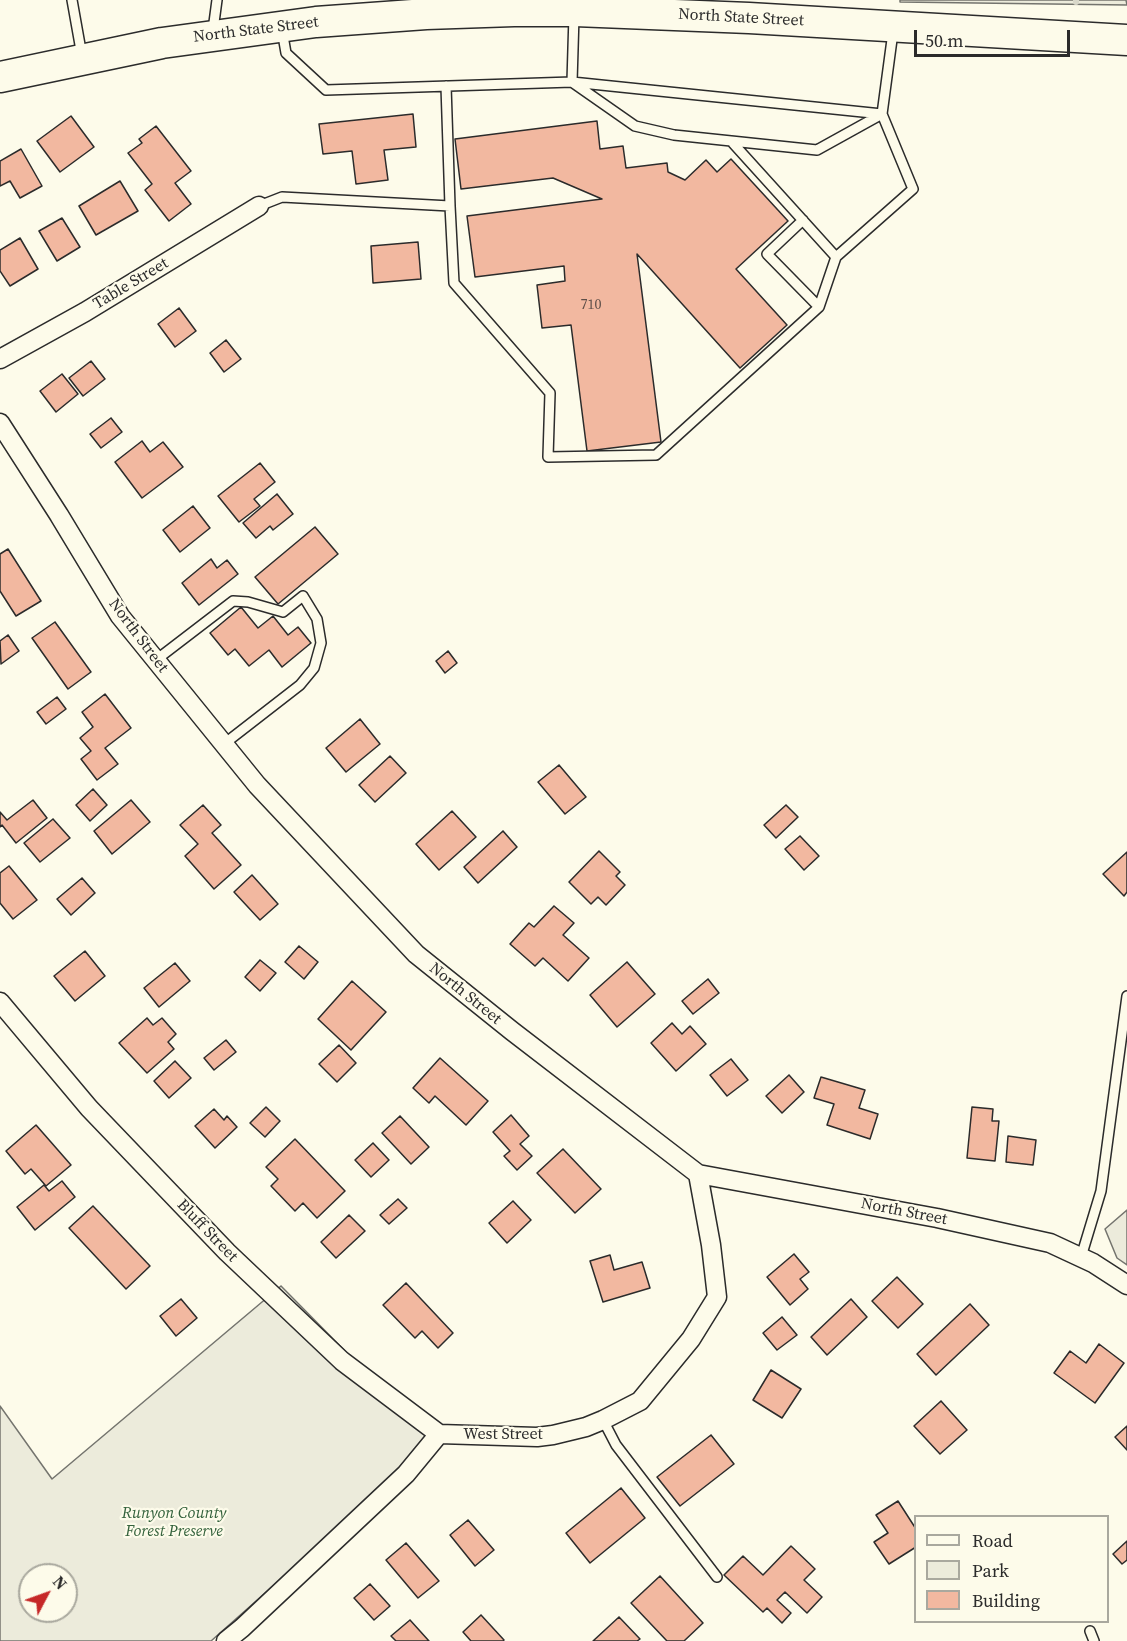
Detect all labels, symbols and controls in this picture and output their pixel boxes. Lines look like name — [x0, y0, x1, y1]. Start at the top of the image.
street label: North State Street — [678, 5, 804, 31]
street label: North State Street — [192, 13, 320, 47]
scale bar — [917, 18, 1073, 56]
text: 50 m — [925, 28, 963, 53]
street label: Table Street — [90, 254, 172, 314]
house number: 710 — [581, 297, 601, 313]
street label: North Street — [104, 595, 172, 677]
street label: North Street — [425, 959, 505, 1029]
street label: North Street — [859, 1194, 949, 1230]
street label: Bluff Street — [172, 1196, 242, 1266]
street label: West Street — [463, 1425, 543, 1445]
park label: Runyon County Forest Preserve — [122, 1504, 226, 1542]
legend — [914, 1515, 1109, 1623]
text: Road — [972, 1528, 1013, 1553]
text: Park — [972, 1558, 1009, 1583]
north arrow — [18, 1563, 78, 1623]
text: N — [48, 1571, 72, 1594]
text: Building — [972, 1588, 1040, 1613]

